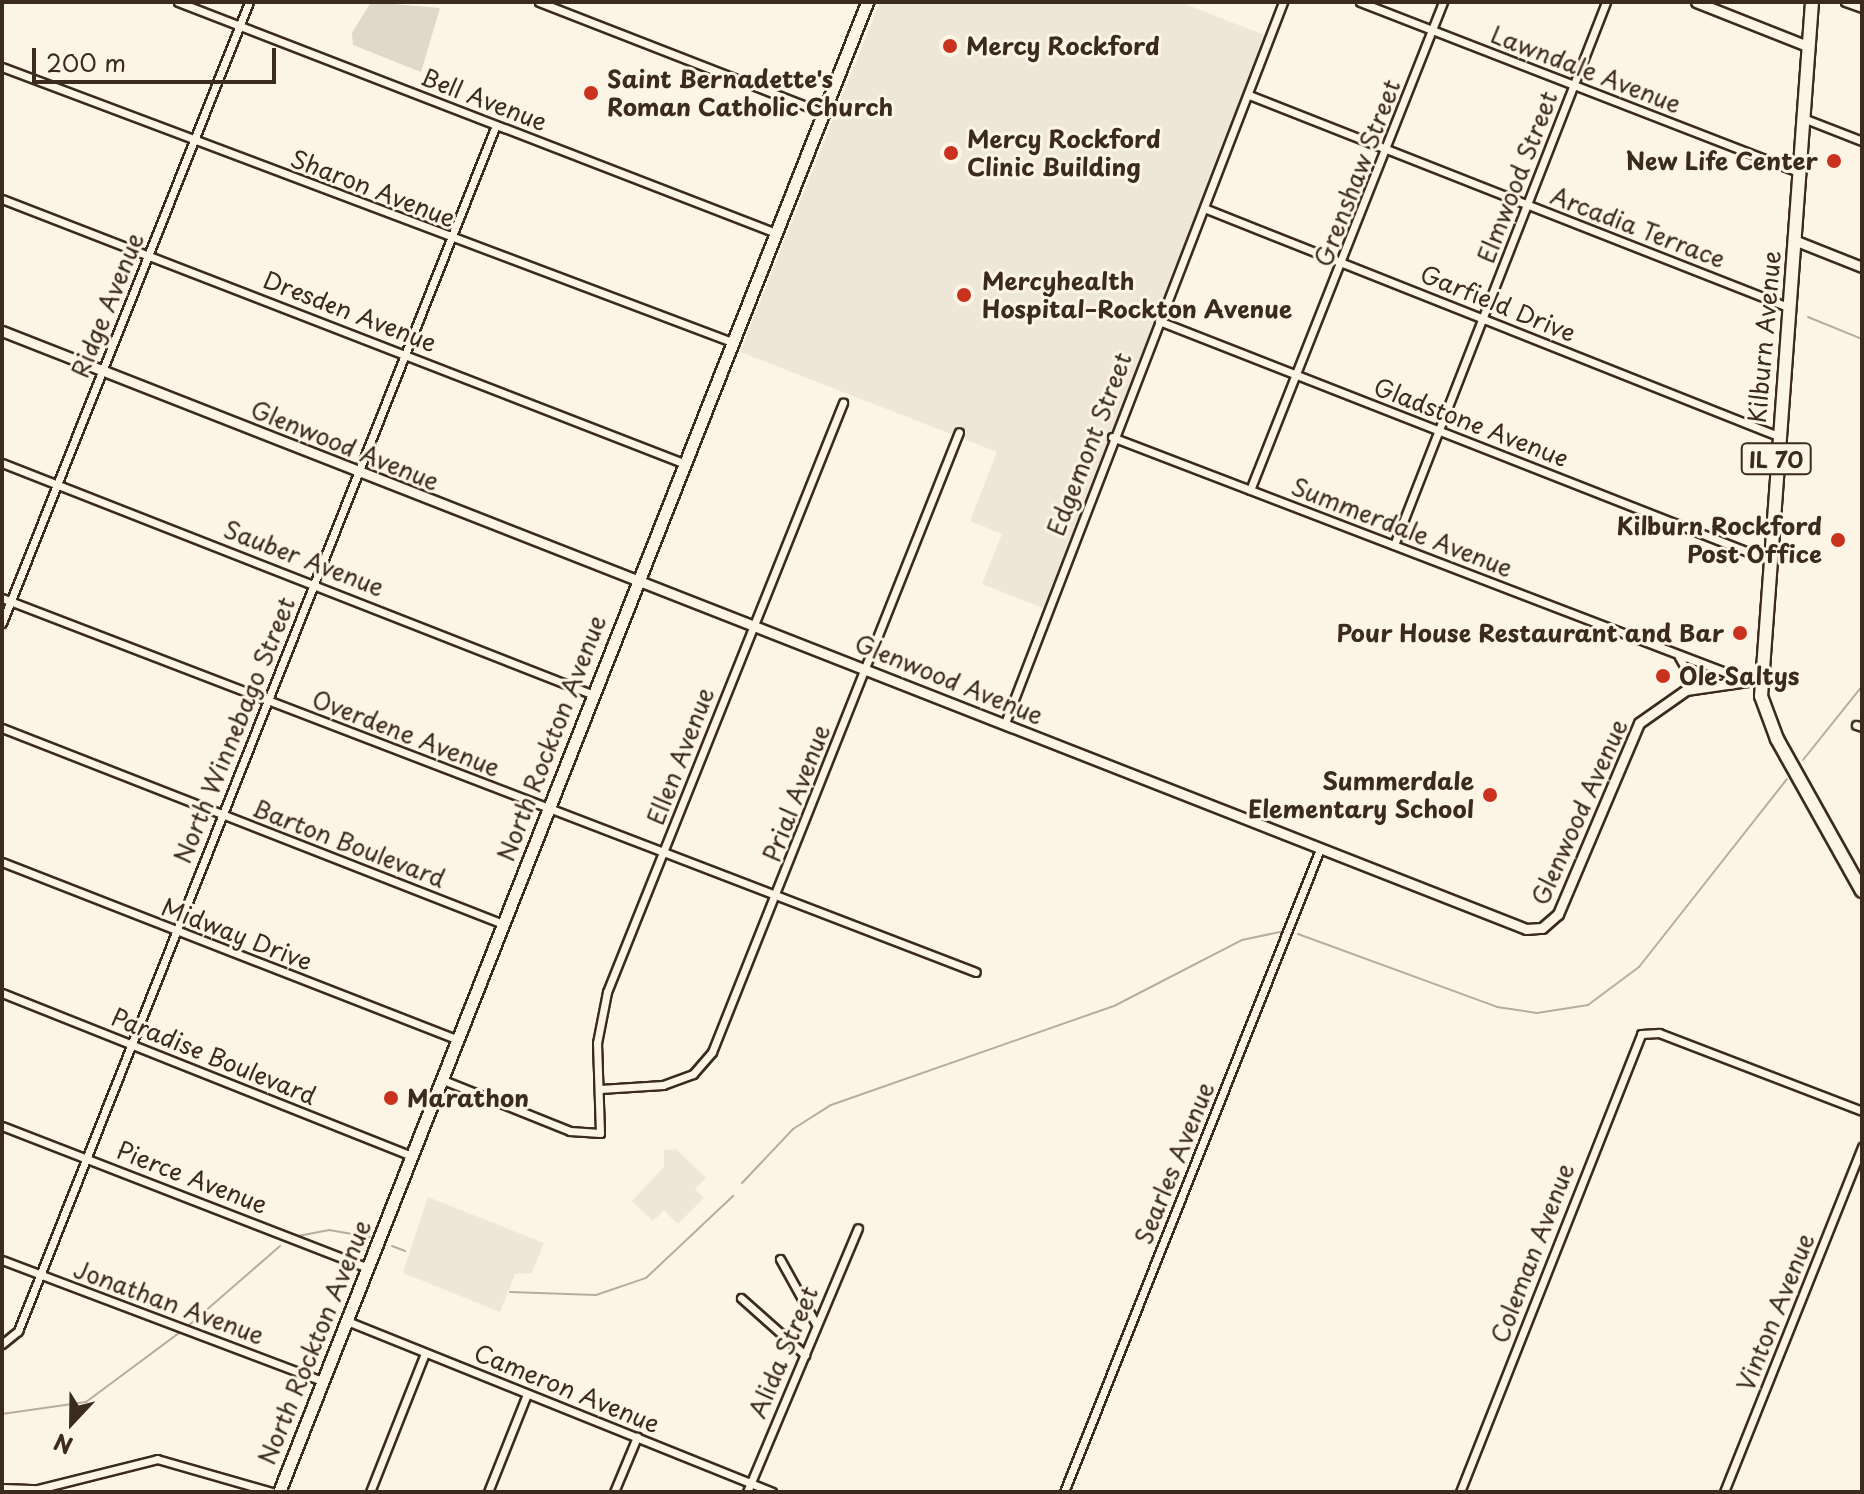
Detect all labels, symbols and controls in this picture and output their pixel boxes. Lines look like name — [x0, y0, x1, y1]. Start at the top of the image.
street label: Lawndale Avenue — [1487, 19, 1685, 119]
scale bar — [36, 32, 280, 82]
place label: Mercy Rockford — [966, 32, 1160, 60]
marker: Mercy Rockford — [941, 37, 959, 55]
text: 200 m — [46, 44, 126, 80]
street label: Bell Avenue — [417, 62, 551, 136]
place label: Saint Bernadette's Roman Catholic Church — [607, 65, 896, 121]
street label: Grenshaw Street — [1308, 75, 1406, 271]
marker: Saint Bernadette's Roman Catholic Church — [582, 84, 600, 102]
street label: Elmwood Street — [1471, 87, 1563, 267]
place label: Mercy Rockford Clinic Building — [967, 125, 1161, 181]
street label: Sharon Avenue — [287, 143, 459, 233]
marker: Mercy Rockford Clinic Building — [942, 144, 960, 162]
place label: New Life Center — [1622, 147, 1818, 175]
marker: New Life Center — [1825, 152, 1843, 170]
street label: Arcadia Terrace — [1546, 180, 1730, 274]
street label: Ridge Avenue — [65, 229, 149, 381]
street label: Kilburn Avenue — [1742, 250, 1786, 424]
street label: Garfield Drive — [1416, 259, 1580, 347]
street label: Dresden Avenue — [259, 265, 441, 357]
place label: Mercyhealth Hospital–Rockton Avenue — [982, 267, 1291, 323]
marker: Mercyhealth Hospital–Rockton Avenue — [953, 284, 975, 306]
street label: Edgemont Street — [1041, 348, 1137, 540]
street label: Gladstone Avenue — [1369, 372, 1573, 472]
street label: Glenwood Avenue — [246, 394, 444, 496]
road number: IL 70 — [1740, 441, 1812, 477]
street label: Summerdale Avenue — [1287, 471, 1517, 583]
place label: Kilburn Rockford Post Office — [1616, 512, 1822, 568]
street label: Sauber Avenue — [219, 514, 389, 602]
marker: Kilburn Rockford Post Office — [1829, 531, 1847, 549]
street label: North Winnebago Street — [167, 593, 301, 867]
street label: North Rockton Avenue — [491, 613, 611, 863]
place label: Pour House Restaurant and Bar — [1334, 619, 1724, 647]
marker: Pour House Restaurant and Bar — [1731, 624, 1749, 642]
street label: Glenwood Avenue — [850, 628, 1048, 730]
place label: Ole Saltys — [1679, 662, 1802, 690]
marker: Ole Saltys — [1654, 667, 1672, 685]
street label: Ellen Avenue — [640, 683, 720, 829]
street label: Overdene Avenue — [308, 684, 504, 782]
street label: Glenwood Avenue — [1525, 714, 1633, 910]
street label: Prial Avenue — [757, 721, 835, 865]
place label: Summerdale Elementary School — [1248, 767, 1474, 823]
marker: Summerdale Elementary School — [1481, 786, 1499, 804]
street label: Barton Boulevard — [248, 793, 450, 893]
street label: Midway Drive — [157, 892, 317, 976]
street label: Paradise Boulevard — [107, 1002, 321, 1110]
street label: Searles Avenue — [1128, 1077, 1220, 1249]
place label: Marathon — [407, 1084, 529, 1112]
marker: Marathon — [382, 1089, 400, 1107]
street label: Pierce Avenue — [112, 1135, 272, 1219]
street label: Coleman Avenue — [1484, 1159, 1580, 1347]
street label: North Rockton Avenue — [252, 1217, 376, 1467]
street label: Vinton Avenue — [1731, 1230, 1819, 1394]
street label: Jonathan Avenue — [70, 1254, 268, 1350]
street label: Alida Street — [742, 1282, 824, 1422]
street label: Cameron Avenue — [471, 1338, 663, 1438]
north arrow — [32, 1382, 112, 1462]
text: N — [49, 1426, 77, 1463]

